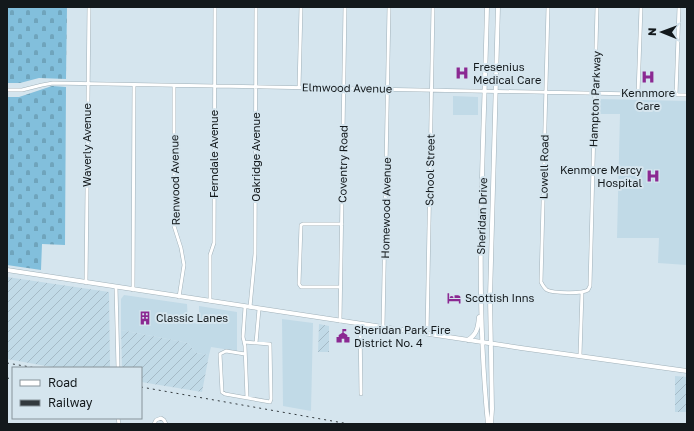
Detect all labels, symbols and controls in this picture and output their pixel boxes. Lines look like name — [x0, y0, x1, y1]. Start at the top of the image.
north arrow — [642, 12, 682, 52]
text: N — [645, 28, 658, 36]
street label: Hampton Parkway — [586, 51, 603, 147]
place label: Fresenius Medical Care — [473, 60, 541, 86]
hospital icon: Fresenius Medical Care — [454, 65, 470, 81]
hospital icon: Kennmore Care — [640, 69, 656, 85]
street label: Elmwood Avenue — [302, 80, 392, 95]
place label: Kennmore Care — [621, 86, 675, 112]
street label: Waverly Avenue — [80, 103, 93, 187]
street label: Ferndale Avenue — [207, 110, 220, 198]
street label: Oakridge Avenue — [249, 112, 262, 202]
street label: Coventry Road — [335, 125, 350, 203]
street label: School Street — [422, 134, 437, 206]
street label: Renwood Avenue — [167, 135, 182, 225]
street label: Lowell Road — [536, 135, 551, 199]
street label: Homewood Avenue — [378, 157, 393, 259]
place label: Kenmore Mercy Hospital — [560, 163, 642, 189]
hospital icon: Kenmore Mercy Hospital — [645, 168, 661, 184]
street label: Sheridan Drive — [474, 177, 489, 255]
hotel icon: Scottish Inns — [446, 290, 462, 306]
place label: Scottish Inns — [465, 291, 535, 304]
building icon: Classic Lanes — [137, 310, 153, 326]
place label: Classic Lanes — [156, 311, 228, 324]
place label: Sheridan Park Fire District No. 4 — [354, 323, 451, 349]
public building icon: Sheridan Park Fire District No. 4 — [335, 328, 351, 344]
legend — [12, 367, 142, 419]
text: Road — [48, 375, 77, 390]
text: Railway — [48, 395, 93, 410]

